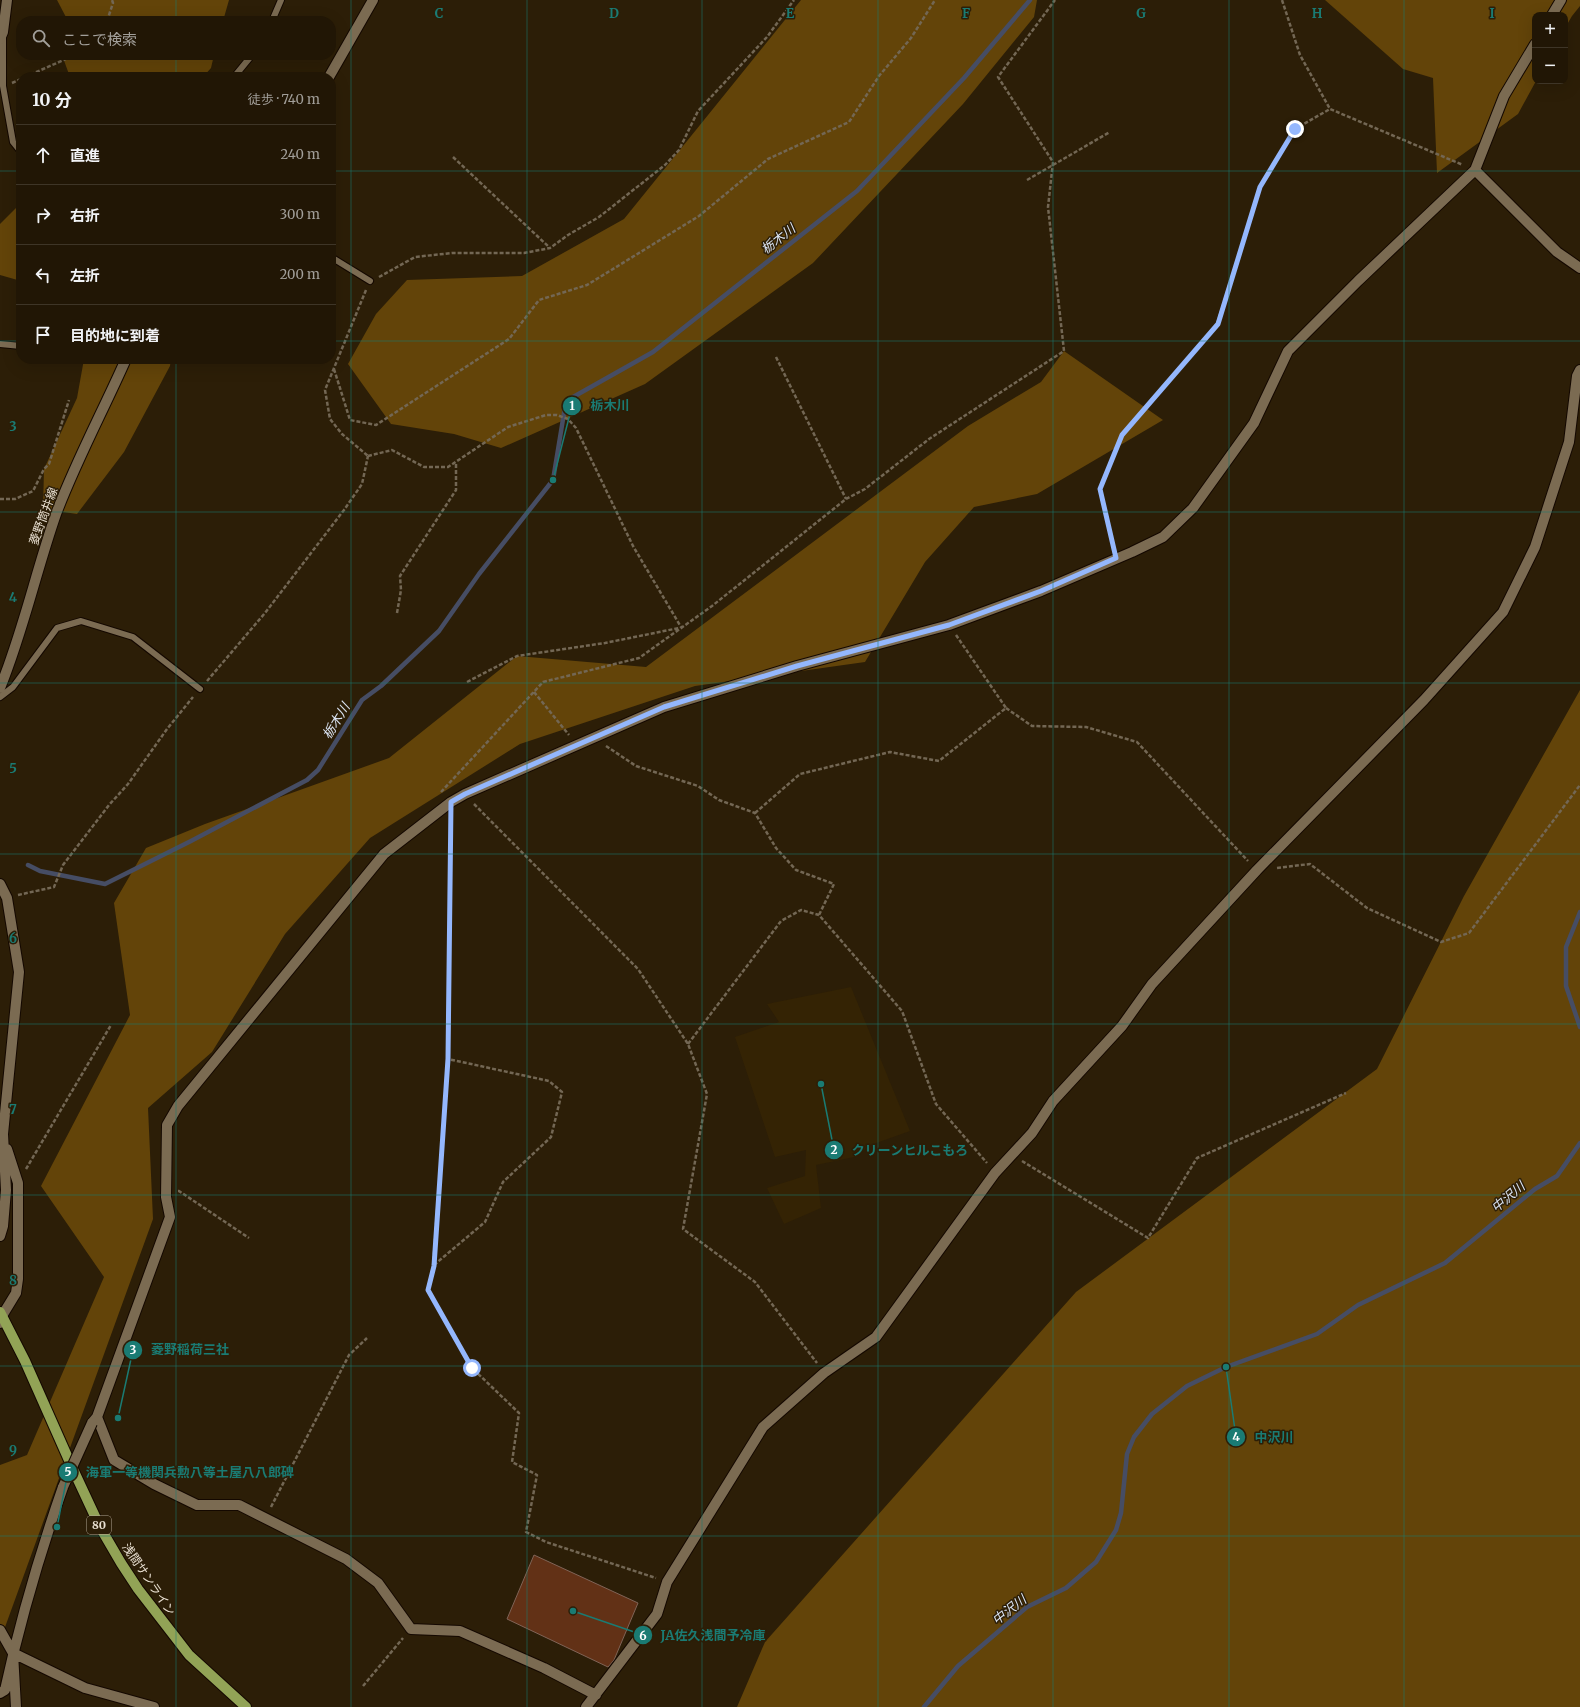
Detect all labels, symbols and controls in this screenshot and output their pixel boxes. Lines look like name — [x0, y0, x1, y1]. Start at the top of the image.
text: C — [435, 5, 444, 22]
text: D — [609, 5, 619, 22]
text: E — [786, 5, 795, 22]
text: F — [962, 5, 970, 22]
text: G — [1136, 5, 1146, 22]
text: H — [1312, 5, 1323, 22]
text: I — [1489, 5, 1495, 22]
map controls — [1532, 12, 1568, 84]
button: + — [1532, 12, 1568, 48]
search box — [16, 16, 336, 60]
icon: search — [30, 27, 52, 49]
text: ここで検索 — [62, 30, 137, 49]
button: − — [1532, 48, 1568, 84]
text: 10 分 — [32, 89, 71, 111]
text: 徒歩 · 740 m — [248, 91, 320, 108]
route end — [1286, 120, 1304, 138]
icon: ahead — [32, 144, 54, 166]
text: 直進 — [70, 146, 100, 165]
text: 240 m — [280, 146, 320, 163]
icon: right — [32, 204, 54, 226]
text: 右折 — [70, 206, 100, 225]
text: 300 m — [280, 206, 320, 223]
water label: 栃木川 — [757, 219, 800, 258]
icon: left — [32, 264, 54, 286]
text: 左折 — [70, 266, 100, 285]
text: 200 m — [280, 266, 320, 283]
icon: arrive — [32, 324, 54, 346]
text: 目的地に到着 — [70, 326, 160, 345]
callout: 栃木川 — [562, 393, 637, 418]
text: 栃木川 — [590, 397, 630, 414]
text: 1 — [569, 398, 575, 413]
text: 3 — [9, 418, 17, 435]
street label: 菱野筒井線 — [26, 485, 60, 547]
text: 4 — [9, 589, 18, 606]
water label: 栃木川 — [318, 698, 355, 742]
text: 5 — [9, 760, 17, 777]
text: 6 — [9, 930, 17, 947]
text: 7 — [9, 1101, 17, 1118]
callout: クリーンヒルこもろ — [824, 1137, 977, 1162]
text: 2 — [830, 1142, 838, 1157]
text: クリーンヒルこもろ — [852, 1142, 968, 1159]
water label: 中沢川 — [1488, 1177, 1530, 1216]
text: 8 — [9, 1272, 17, 1289]
callout: 菱野稲荷三社 — [123, 1337, 237, 1362]
text: 菱野稲荷三社 — [151, 1341, 229, 1358]
text: 3 — [130, 1342, 137, 1357]
route start — [463, 1359, 481, 1377]
callout: 中沢川 — [1226, 1425, 1301, 1450]
text: 4 — [1232, 1429, 1240, 1444]
text: 中沢川 — [1254, 1429, 1294, 1446]
text: 9 — [9, 1442, 17, 1459]
callout: 海軍一等機関兵勲八等土屋八八郎碑 — [58, 1460, 302, 1485]
text: 5 — [64, 1464, 72, 1479]
text: 海軍一等機関兵勲八等土屋八八郎碑 — [86, 1464, 294, 1481]
road number: 80 — [87, 1516, 111, 1534]
street label: 浅間サンライン — [119, 1540, 179, 1618]
water label: 中沢川 — [988, 1590, 1031, 1629]
callout: JA佐久浅間予冷庫 — [633, 1623, 774, 1648]
text: JA佐久浅間予冷庫 — [660, 1627, 765, 1644]
text: 6 — [639, 1628, 647, 1643]

